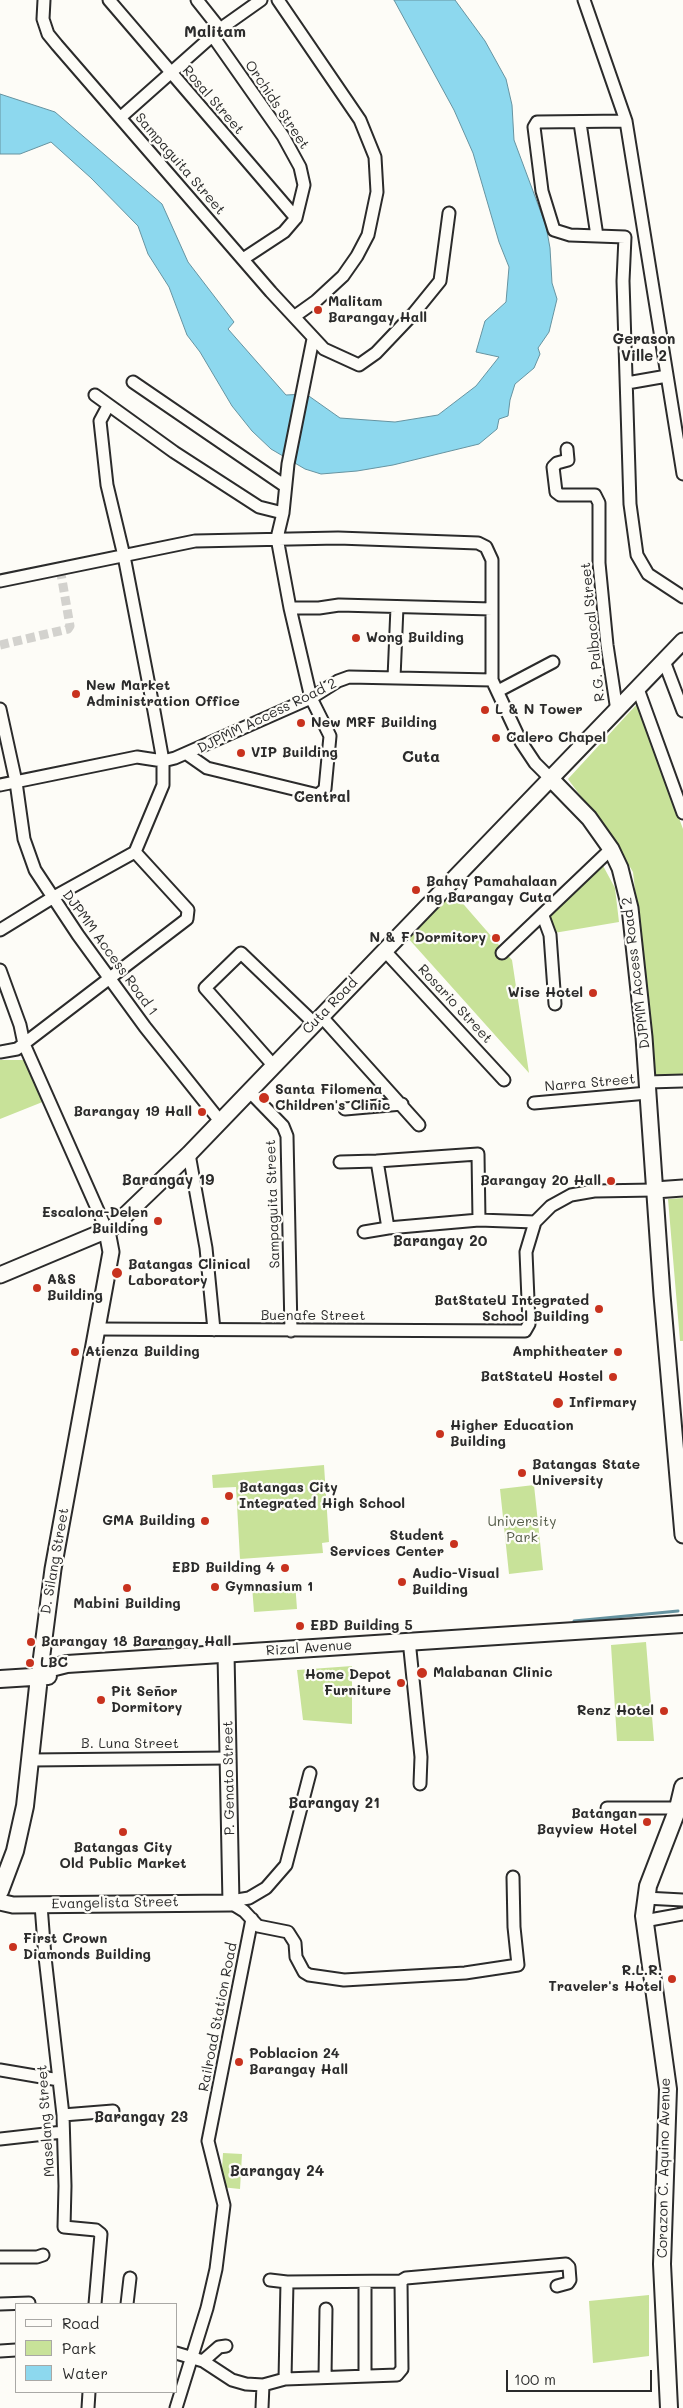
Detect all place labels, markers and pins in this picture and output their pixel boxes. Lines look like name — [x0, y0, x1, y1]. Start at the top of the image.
place label: Malitam Barangay Hall — [328, 294, 427, 326]
marker: Malitam Barangay Hall — [312, 304, 324, 316]
place label: Wong Building — [366, 630, 464, 646]
marker: Wong Building — [350, 632, 362, 644]
place label: New Market Administration Office — [86, 678, 240, 710]
marker: New Market Administration Office — [70, 688, 82, 700]
place label: L & N Tower — [495, 702, 583, 718]
marker: L & N Tower — [479, 704, 491, 716]
place label: New MRF Building — [311, 715, 437, 731]
marker: New MRF Building — [295, 717, 307, 729]
place label: Calero Chapel — [506, 730, 606, 746]
marker: Calero Chapel — [490, 732, 502, 744]
place label: VIP Building — [251, 745, 338, 761]
marker: VIP Building — [235, 747, 247, 759]
place label: Bahay Pamahalaan ng Barangay Cuta — [426, 874, 557, 906]
marker: Bahay Pamahalaan ng Barangay Cuta — [410, 884, 422, 896]
place label: N & F Dormitory — [370, 930, 486, 946]
marker: N & F Dormitory — [490, 932, 502, 944]
place label: Wise Hotel — [508, 985, 583, 1001]
marker: Wise Hotel — [587, 987, 599, 999]
place label: Santa Filomena Children's Clinic — [275, 1082, 390, 1114]
marker: Santa Filomena Children's Clinic — [257, 1091, 271, 1105]
place label: Barangay 19 Hall — [73, 1104, 192, 1120]
marker: Barangay 19 Hall — [196, 1106, 208, 1118]
place label: Barangay 20 Hall — [480, 1173, 601, 1189]
marker: Barangay 20 Hall — [605, 1175, 617, 1187]
place label: Escalona-Delen Building — [42, 1205, 148, 1238]
marker: Escalona-Delen Building — [152, 1215, 164, 1227]
place label: Batangas Clinical Laboratory — [128, 1257, 250, 1290]
marker: Batangas Clinical Laboratory — [110, 1266, 124, 1280]
place label: A&S Building — [47, 1272, 103, 1304]
marker: A&S Building — [31, 1282, 43, 1294]
place label: BatStateU Integrated School Building — [434, 1293, 589, 1325]
marker: BatStateU Integrated School Building — [593, 1303, 605, 1315]
place label: Atienza Building — [85, 1344, 200, 1360]
place label: Amphitheater — [512, 1344, 608, 1360]
marker: Atienza Building — [69, 1346, 81, 1358]
marker: Amphitheater — [612, 1346, 624, 1358]
place label: BatStateU Hostel — [481, 1369, 603, 1385]
marker: BatStateU Hostel — [607, 1371, 619, 1383]
place label: Infirmary — [569, 1395, 637, 1411]
marker: Infirmary — [551, 1396, 565, 1410]
place label: Higher Education Building — [450, 1418, 573, 1450]
marker: Higher Education Building — [434, 1428, 446, 1440]
place label: Batangas State University — [532, 1457, 640, 1490]
marker: Batangas State University — [516, 1467, 528, 1479]
place label: Batangas City Integrated High School — [239, 1480, 405, 1512]
marker: Batangas City Integrated High School — [223, 1490, 235, 1502]
place label: GMA Building — [102, 1513, 195, 1529]
marker: GMA Building — [199, 1515, 211, 1527]
place label: Student Services Center — [330, 1528, 444, 1560]
marker: Student Services Center — [448, 1538, 460, 1550]
place label: EBD Building 4 — [172, 1560, 275, 1576]
marker: EBD Building 4 — [279, 1562, 291, 1574]
place label: Audio-Visual Building — [412, 1566, 499, 1598]
marker: Audio-Visual Building — [396, 1576, 408, 1588]
place label: Gymnasium 1 — [225, 1579, 313, 1595]
marker: Gymnasium 1 — [209, 1581, 221, 1593]
marker: Mabini Building — [121, 1582, 133, 1594]
place label: Mabini Building — [73, 1596, 181, 1612]
place label: EBD Building 5 — [310, 1618, 413, 1634]
marker: EBD Building 5 — [294, 1620, 306, 1632]
place label: Barangay 18 Barangay Hall — [41, 1634, 231, 1650]
marker: Barangay 18 Barangay Hall — [25, 1636, 37, 1648]
place label: LBC — [40, 1655, 68, 1671]
marker: LBC — [24, 1657, 36, 1669]
place label: Malabanan Clinic — [433, 1665, 553, 1681]
marker: Malabanan Clinic — [415, 1666, 429, 1680]
place label: Home Depot Furniture — [305, 1667, 391, 1700]
marker: Home Depot Furniture — [395, 1677, 407, 1689]
place label: Pit Señor Dormitory — [111, 1684, 182, 1716]
marker: Pit Señor Dormitory — [95, 1694, 107, 1706]
place label: Renz Hotel — [577, 1703, 654, 1719]
marker: Renz Hotel — [658, 1705, 670, 1717]
place label: Batangan Bayview Hotel — [537, 1806, 637, 1838]
marker: Batangan Bayview Hotel — [641, 1816, 653, 1828]
marker: Batangas City Old Public Market — [117, 1826, 129, 1838]
place label: Batangas City Old Public Market — [60, 1840, 186, 1872]
place label: First Crown Diamonds Building — [23, 1931, 151, 1964]
marker: First Crown Diamonds Building — [7, 1941, 19, 1953]
place label: R.L.R. Traveler's Hotel — [549, 1963, 662, 1995]
marker: R.L.R. Traveler's Hotel — [666, 1973, 678, 1985]
place label: Poblacion 24 Barangay Hall — [249, 2046, 348, 2078]
marker: Poblacion 24 Barangay Hall — [233, 2056, 245, 2068]

